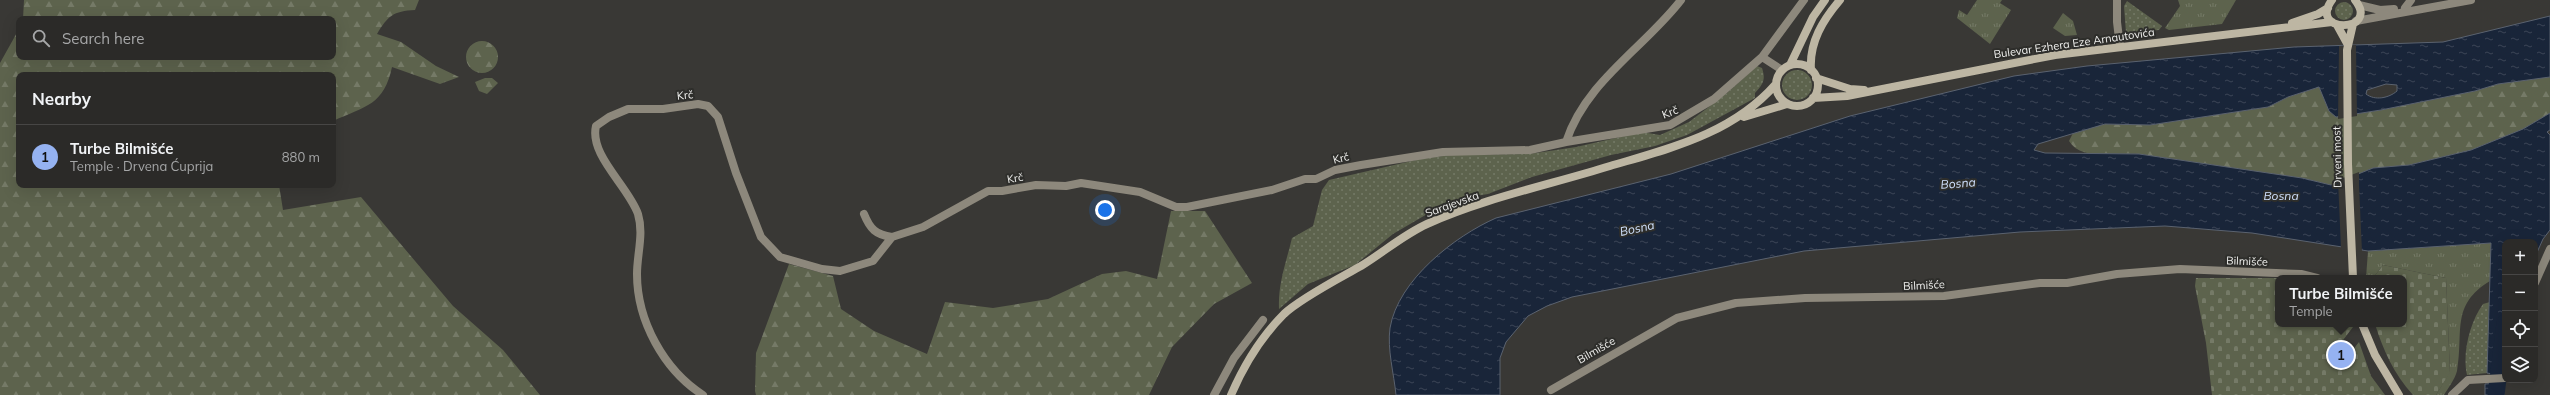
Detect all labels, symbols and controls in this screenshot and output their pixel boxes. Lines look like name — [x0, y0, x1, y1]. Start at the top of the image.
search box — [16, 16, 336, 60]
street label: Bulevar Ezhera Eze Arnautovića — [1993, 25, 2155, 61]
icon: search — [30, 27, 52, 49]
text: Search here — [62, 29, 144, 48]
street label: Krč — [676, 87, 694, 103]
text: Nearby — [32, 88, 91, 109]
street label: Krč — [1660, 102, 1681, 121]
street label: Drveni most — [2329, 126, 2345, 188]
text: Turbe Bilmišće — [70, 139, 173, 158]
text: 1 — [41, 149, 49, 165]
text: 880 m — [282, 149, 320, 165]
street label: Krč — [1331, 149, 1351, 167]
text: Temple · Drvena Ćuprija — [70, 158, 213, 174]
street label: Krč — [1006, 170, 1025, 186]
water label: Bosna — [1940, 174, 1976, 192]
street label: Sarajevska — [1423, 188, 1481, 220]
water label: Bosna — [2263, 188, 2299, 203]
your location — [1095, 200, 1115, 220]
water label: Bosna — [1618, 217, 1656, 239]
map controls — [2502, 239, 2538, 383]
button: + — [2502, 239, 2538, 275]
street label: Bilmišće — [2226, 253, 2268, 269]
popup — [2275, 275, 2407, 327]
button: − — [2502, 275, 2538, 311]
street label: Bilmišće — [1903, 277, 1945, 293]
text: Turbe Bilmišće — [2289, 284, 2393, 303]
text: Temple — [2289, 303, 2333, 319]
button: locate — [2502, 311, 2538, 347]
street label: Bilmišće — [1574, 333, 1618, 367]
pin: 1 — [2328, 340, 2354, 370]
button: layers — [2502, 347, 2538, 383]

